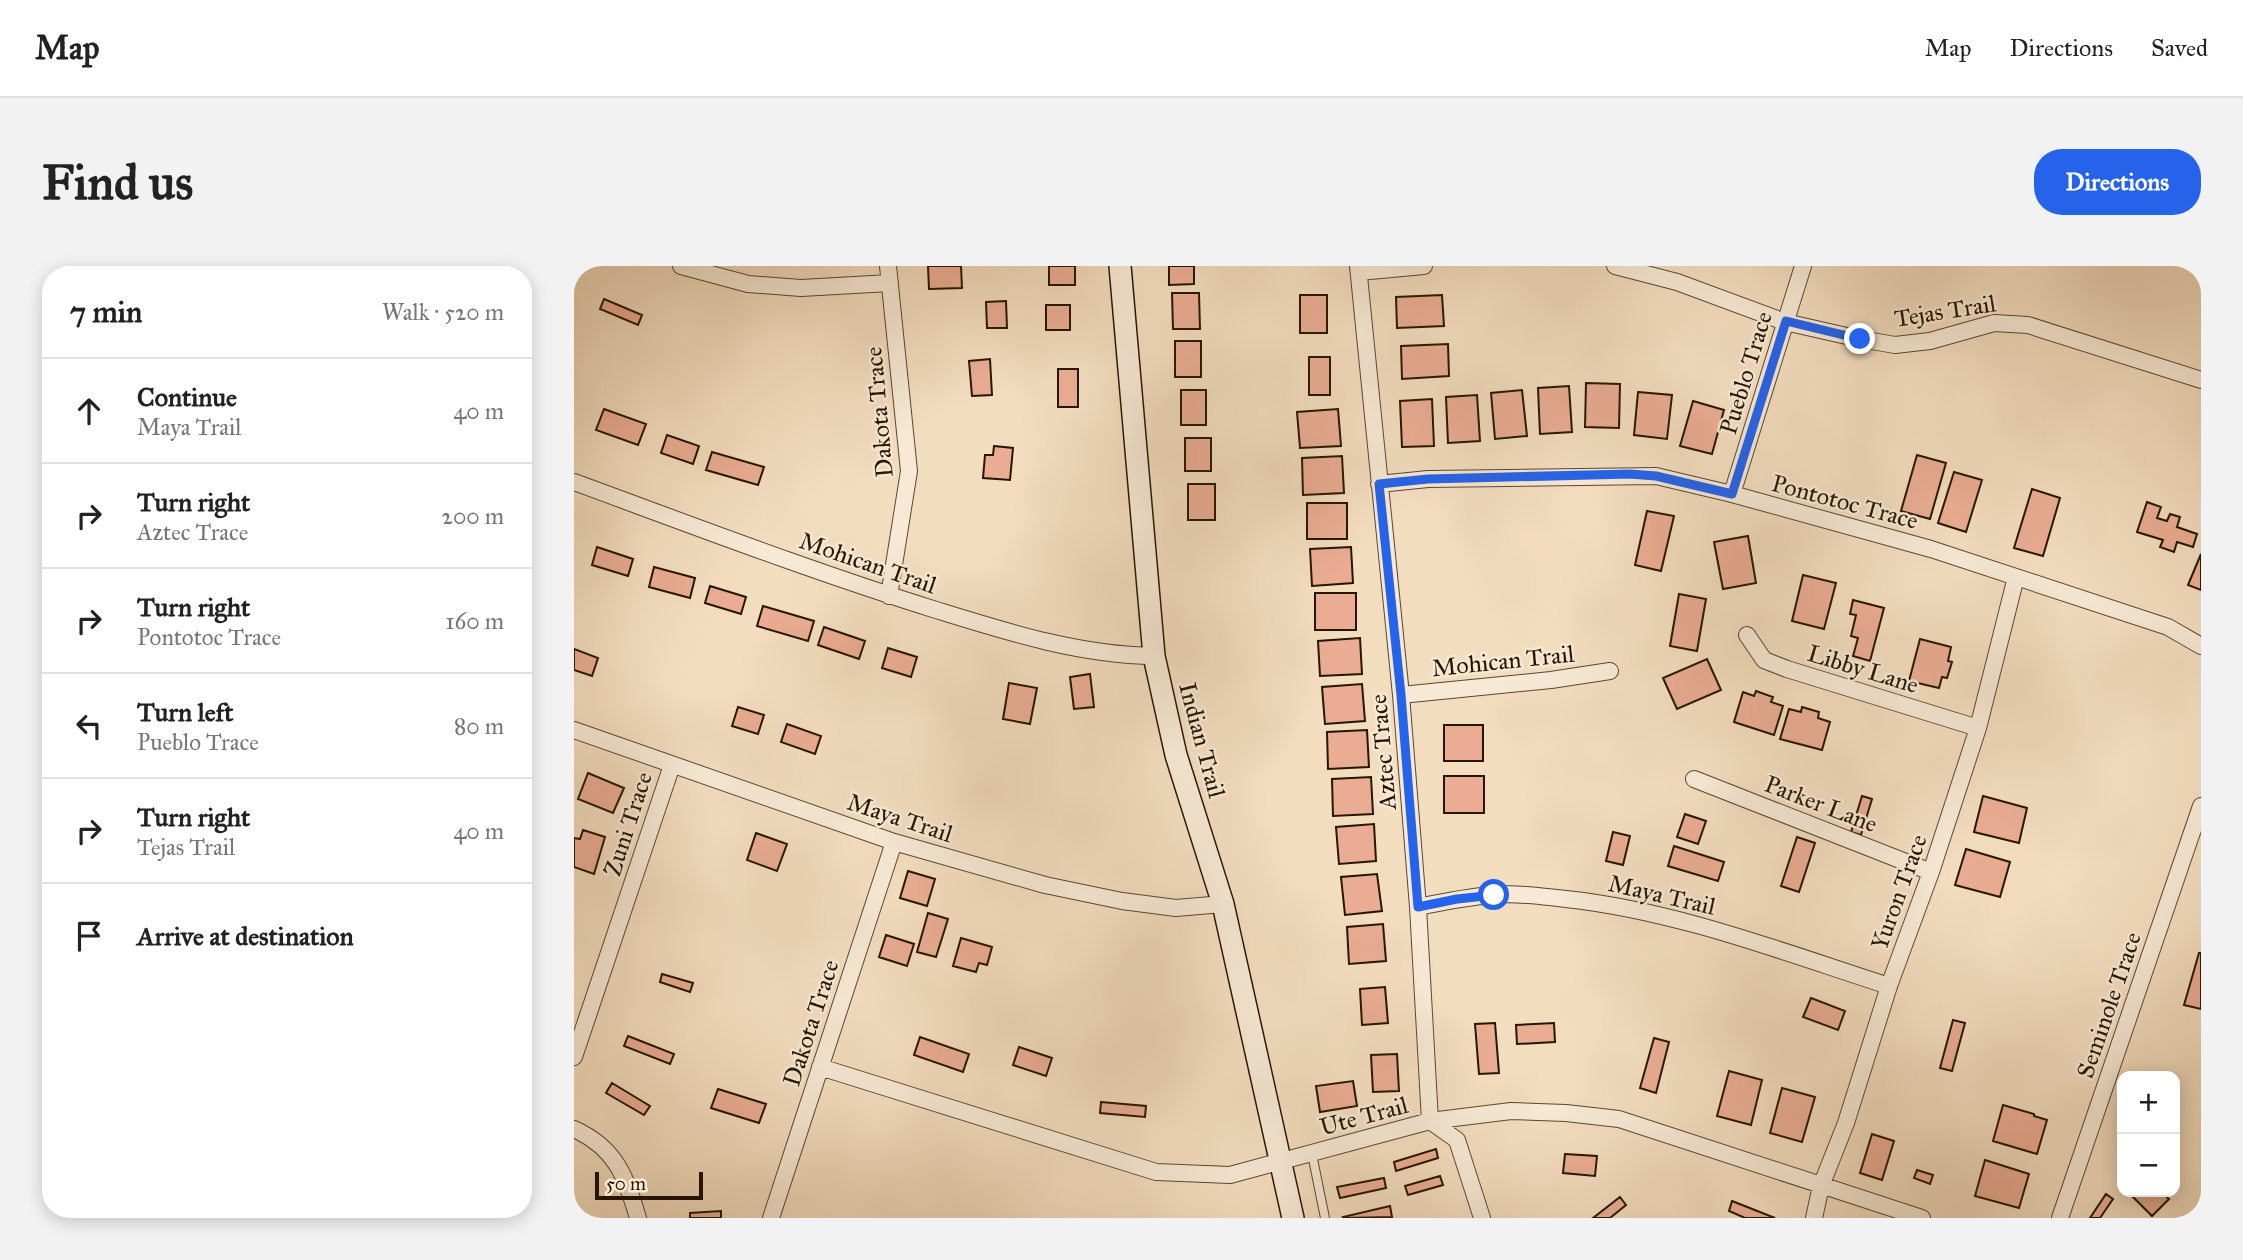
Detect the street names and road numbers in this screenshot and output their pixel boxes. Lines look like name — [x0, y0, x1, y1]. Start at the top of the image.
street label: Tejas Trail — [1892, 288, 1998, 334]
street label: Pueblo Trace — [1713, 308, 1779, 438]
street label: Dakota Trace — [858, 345, 900, 479]
street label: Pontotoc Trace — [1769, 468, 1921, 536]
street label: Mohican Trail — [796, 526, 941, 601]
street label: Libby Lane — [1804, 638, 1922, 700]
street label: Mohican Trail — [1430, 639, 1576, 683]
street label: Indian Trail — [1172, 679, 1232, 802]
street label: Aztec Trace — [1363, 693, 1403, 812]
street label: Zuni Trace — [597, 768, 659, 880]
street label: Parker Lane — [1760, 769, 1882, 839]
street label: Maya Trail — [843, 787, 957, 849]
street label: Yuron Trace — [1864, 830, 1934, 954]
street label: Maya Trail — [1605, 868, 1719, 922]
street label: Seminole Trace — [2070, 928, 2148, 1082]
street label: Dakota Trace — [776, 956, 846, 1090]
street label: Ute Trail — [1317, 1090, 1412, 1142]

